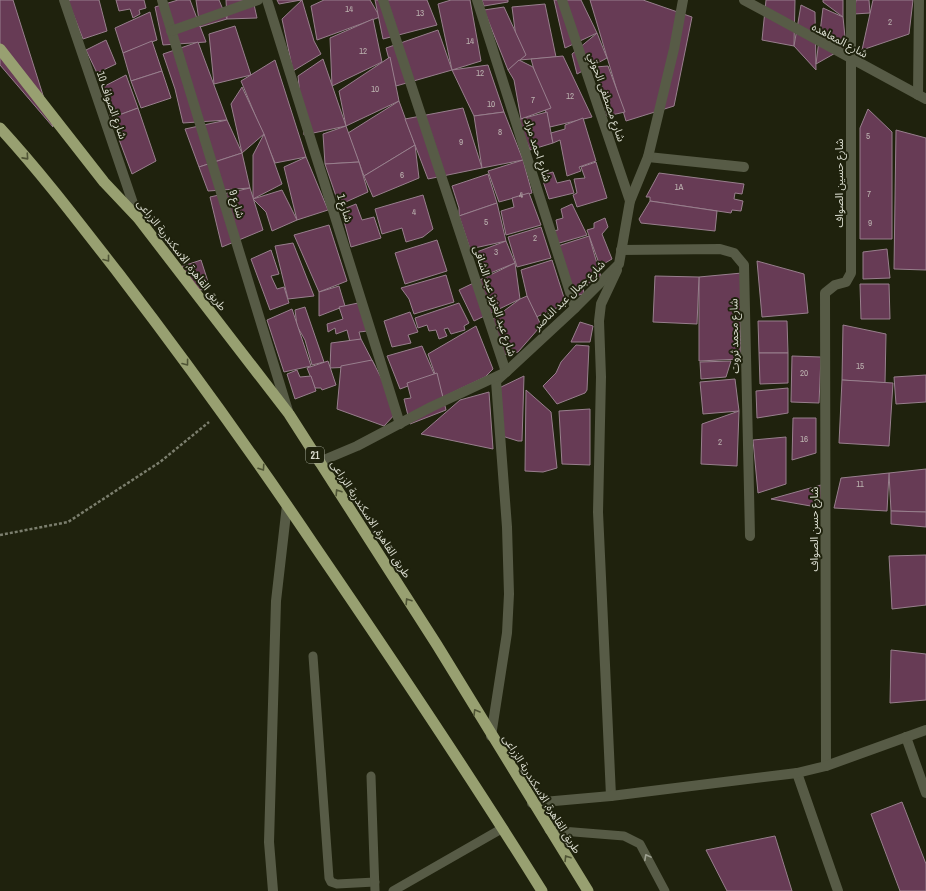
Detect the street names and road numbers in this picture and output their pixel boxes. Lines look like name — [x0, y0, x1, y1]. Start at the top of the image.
street label: شارع المعاهده — [809, 19, 871, 62]
street label: شارع مصطفى الحوتي — [583, 51, 629, 144]
street label: شارع الصواف 10 — [93, 69, 130, 142]
street label: شارع احمد مراد — [520, 117, 555, 184]
street label: شارع حسين الصواف — [832, 138, 847, 227]
street label: شارع 9 — [225, 188, 248, 221]
street label: شارع 1 — [333, 192, 356, 225]
street label: طريق القاهرة, الاسكندرية الزراعى — [134, 196, 230, 314]
street label: شارع عبد العزيز عبد الشافى — [470, 244, 520, 359]
street label: شارع جمال عبد الناصر — [529, 257, 609, 334]
street label: شارع محمد ثروت — [726, 298, 743, 374]
road number: 21 — [306, 447, 324, 463]
street label: طريق القاهرة, الاسكندرية الزراعى — [328, 458, 414, 581]
street label: شارع حسن الصواف — [807, 486, 822, 571]
street label: طريق القاهرة, الاسكندرية الزراعى — [500, 732, 584, 856]

